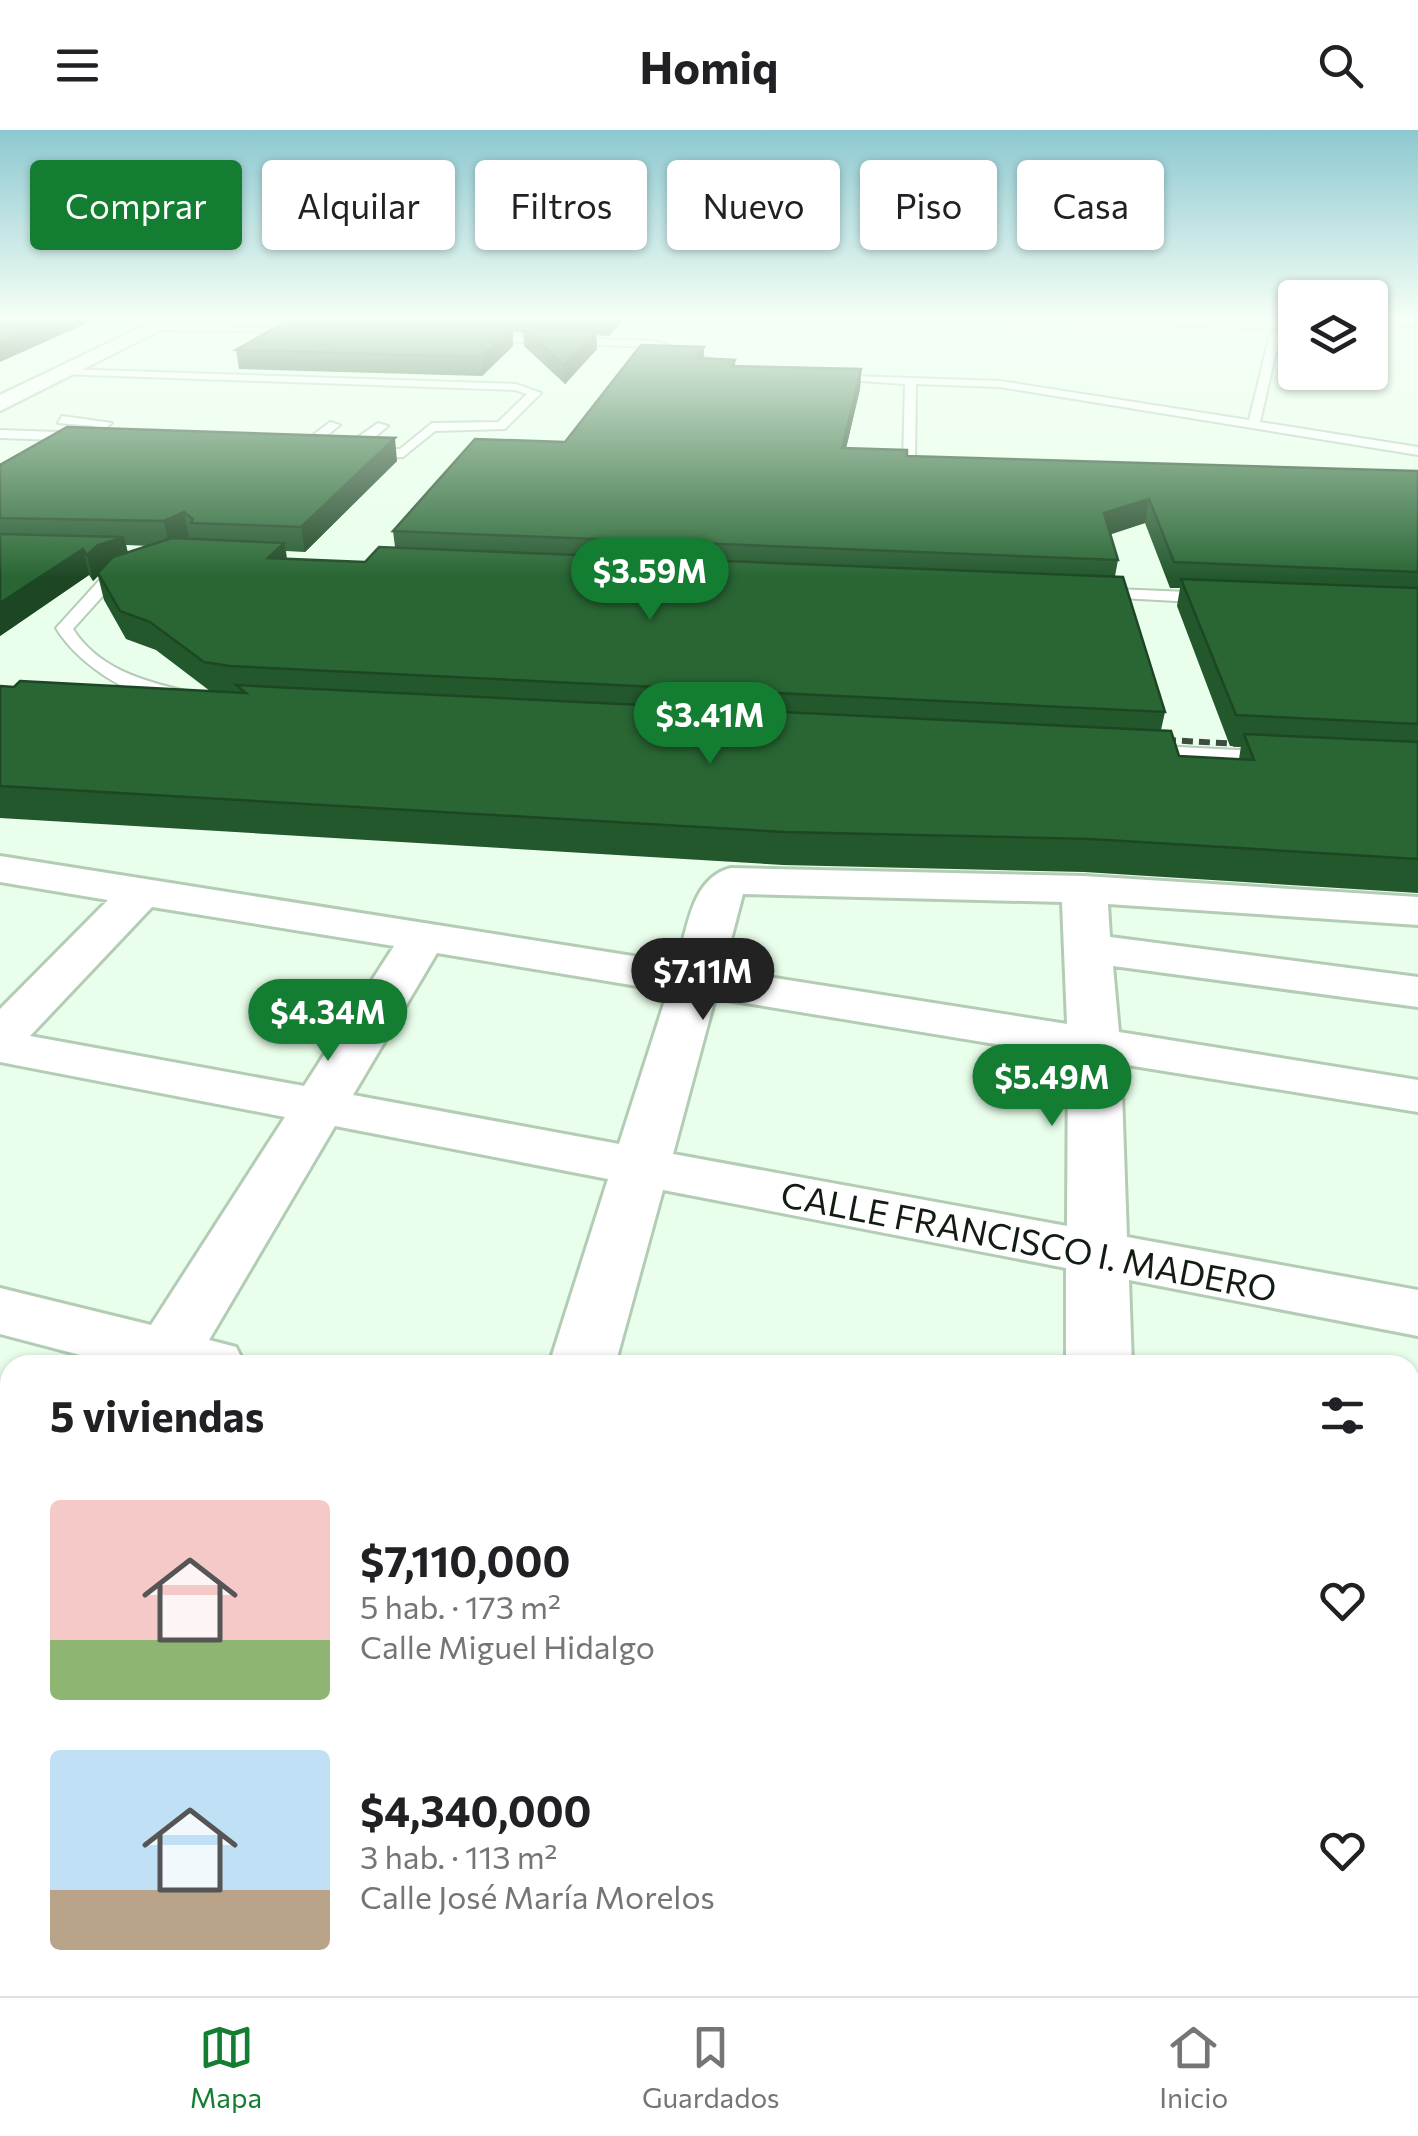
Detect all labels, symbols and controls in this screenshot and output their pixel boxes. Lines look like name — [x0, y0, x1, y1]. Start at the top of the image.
icon: menu — [50, 38, 105, 93]
text: Homiq — [640, 38, 778, 93]
icon: search — [1313, 38, 1368, 93]
chip: Comprar — [30, 160, 242, 250]
chip: Alquilar — [262, 160, 455, 250]
chip: Filtros — [475, 160, 647, 250]
chip: Nuevo — [667, 160, 840, 250]
chip: Piso — [860, 160, 997, 250]
chip: Casa — [1017, 160, 1164, 250]
map controls — [1278, 280, 1388, 390]
button: layers — [1278, 280, 1388, 390]
pin: $3.59M — [569, 538, 731, 623]
text: $3.59M — [593, 550, 707, 590]
pin: $3.41M — [629, 682, 791, 767]
text: $3.41M — [656, 694, 764, 734]
pin: $7.11M — [622, 938, 784, 1023]
text: $7.11M — [653, 950, 753, 990]
pin: $4.34M — [247, 979, 409, 1064]
text: $4.34M — [270, 991, 386, 1031]
pin: $5.49M — [971, 1044, 1133, 1129]
text: $5.49M — [994, 1056, 1110, 1096]
street label: CALLE FRANCISCO I. MADERO — [778, 1171, 1280, 1309]
icon: filters — [1315, 1388, 1370, 1443]
text: 5 viviendas — [50, 1389, 264, 1441]
text: $7,110,000 — [360, 1534, 570, 1586]
icon: home — [130, 1540, 250, 1660]
icon: heart — [1315, 1573, 1370, 1628]
text: 5 hab. · 173 m² — [360, 1586, 561, 1626]
text: Calle Miguel Hidalgo — [360, 1626, 655, 1666]
text: $4,340,000 — [360, 1784, 591, 1836]
icon: home — [130, 1790, 250, 1910]
icon: heart — [1315, 1823, 1370, 1878]
text: 3 hab. · 113 m² — [360, 1836, 558, 1876]
text: Calle José María Morelos — [360, 1876, 715, 1916]
tab: Mapa — [190, 2020, 262, 2114]
tab: Guardados — [642, 2020, 780, 2114]
tab: Inicio — [1159, 2020, 1228, 2114]

